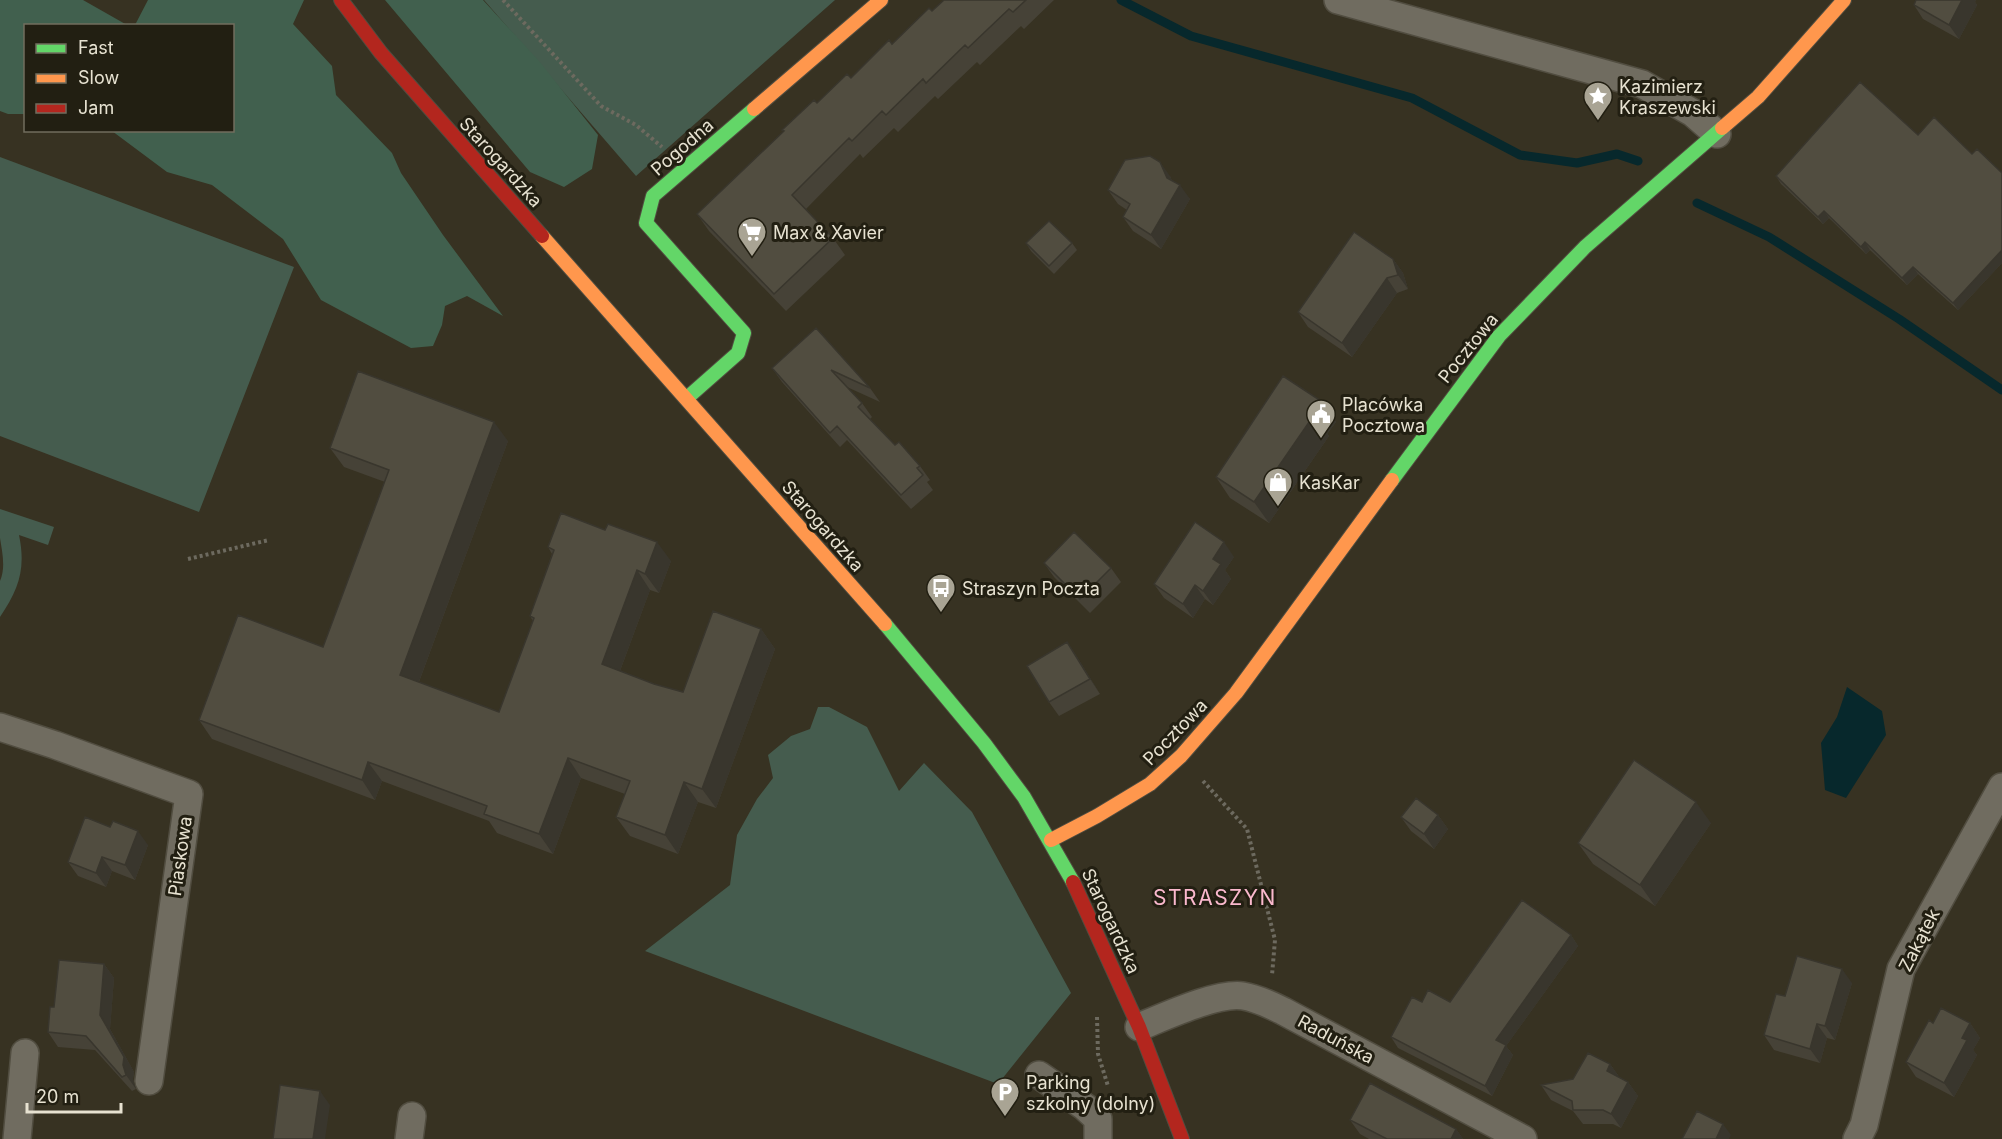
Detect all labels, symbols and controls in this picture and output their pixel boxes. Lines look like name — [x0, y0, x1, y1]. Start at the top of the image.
legend — [24, 24, 234, 132]
text: Fast — [78, 37, 114, 58]
text: Slow — [78, 67, 119, 88]
place label: Kazimierz Kraszewski — [1619, 76, 1716, 118]
place icon: Kazimierz Kraszewski — [1582, 80, 1614, 122]
text: Jam — [78, 97, 114, 118]
street label: Starogardzka — [455, 113, 547, 211]
street label: Pogodna — [647, 114, 717, 180]
supermarket icon: Max & Xavier — [736, 216, 768, 258]
place label: Max & Xavier — [773, 222, 884, 243]
street label: Pocztowa — [1434, 309, 1502, 387]
place label: Placówka Pocztowa — [1342, 394, 1425, 436]
public building icon: Placówka Pocztowa — [1305, 398, 1337, 440]
shop icon: KasKar — [1262, 466, 1294, 508]
place label: KasKar — [1299, 472, 1360, 493]
street label: Starogardzka — [778, 476, 868, 576]
bus stop icon: Straszyn Poczta — [925, 572, 957, 614]
place label: Straszyn Poczta — [962, 578, 1100, 599]
street label: Pocztowa — [1139, 695, 1211, 769]
street label: Piaskowa — [164, 815, 196, 897]
street label: Starogardzka — [1078, 865, 1144, 977]
district label: STRASZYN — [1153, 885, 1277, 910]
street label: Zakątek — [1894, 905, 1944, 975]
street label: Raduńska — [1294, 1010, 1378, 1068]
place label: Parking szkolny (dolny) — [1026, 1072, 1155, 1114]
scale bar — [27, 1076, 122, 1114]
parking icon: Parking szkolny (dolny) — [989, 1076, 1021, 1118]
text: 20 m — [36, 1086, 79, 1107]

